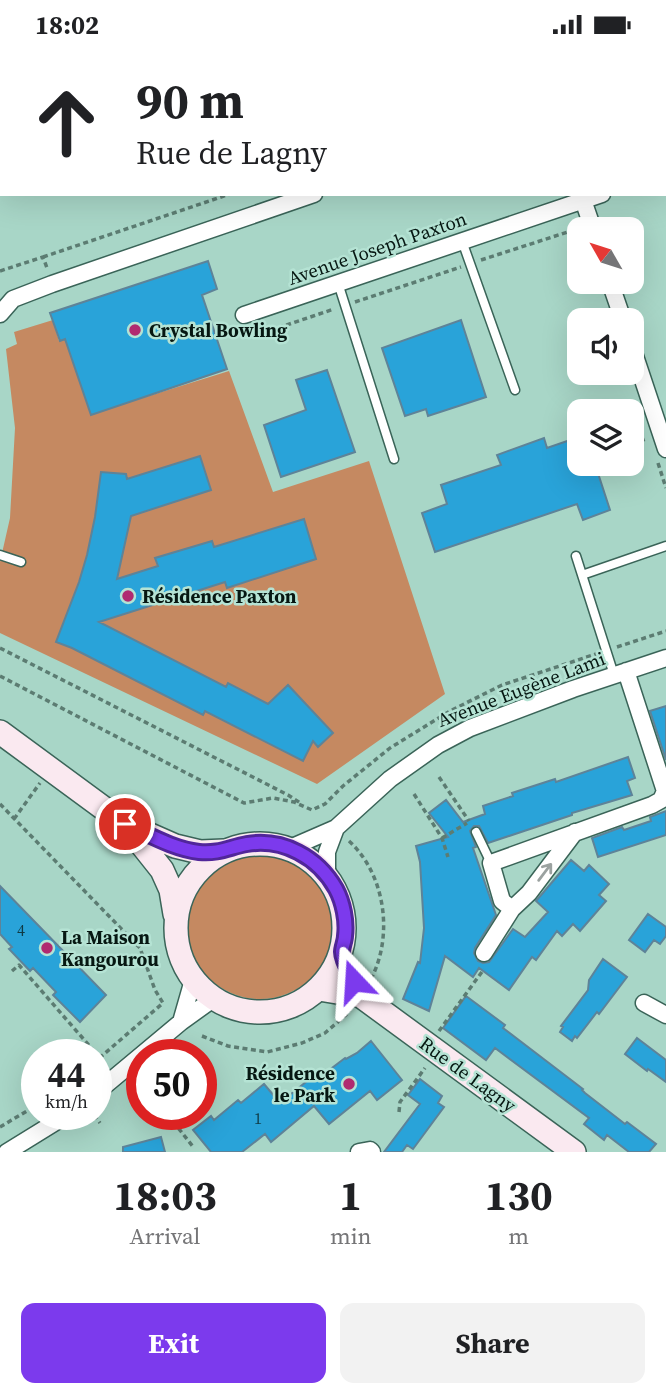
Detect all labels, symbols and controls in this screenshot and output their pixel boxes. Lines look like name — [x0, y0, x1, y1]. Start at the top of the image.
text: 18:02 — [35, 7, 99, 43]
text: 90 m — [136, 67, 244, 134]
icon: ahead — [21, 77, 112, 168]
text: Rue de Lagny — [136, 131, 327, 175]
street label: Avenue Joseph Paxton — [284, 205, 470, 291]
north arrow — [567, 217, 644, 294]
map controls — [567, 217, 644, 476]
button: sound — [567, 308, 644, 385]
place label: Crystal Bowling — [149, 317, 288, 343]
marker: Crystal Bowling — [127, 322, 143, 338]
button: layers — [567, 399, 644, 476]
place label: Résidence Paxton — [142, 583, 297, 609]
marker: Résidence Paxton — [120, 588, 136, 604]
street label: Avenue Eugène Lami — [433, 645, 609, 733]
pin — [95, 794, 155, 854]
icon: arrive — [106, 805, 144, 843]
one-way arrow — [538, 863, 553, 882]
house number: 4 — [17, 919, 25, 941]
place label: La Maison Kangourou — [61, 924, 159, 972]
marker: La Maison Kangourou — [39, 940, 55, 956]
position arrow — [317, 944, 391, 1018]
street label: Rue de Lagny — [414, 1030, 522, 1118]
speed limit sign: 50 — [126, 1039, 217, 1130]
text: 44 — [48, 1051, 85, 1099]
place label: Résidence le Park — [245, 1060, 336, 1108]
marker: Résidence le Park — [341, 1076, 357, 1092]
text: km/h — [45, 1089, 88, 1114]
house number: 1 — [254, 1107, 262, 1129]
text: 18:03 — [113, 1166, 217, 1224]
text: 1 — [339, 1166, 362, 1224]
text: 130 — [485, 1166, 553, 1224]
text: Arrival — [129, 1220, 200, 1252]
text: min — [330, 1220, 371, 1252]
text: m — [508, 1220, 529, 1252]
button: Exit — [21, 1303, 326, 1383]
button: Share — [340, 1303, 645, 1383]

